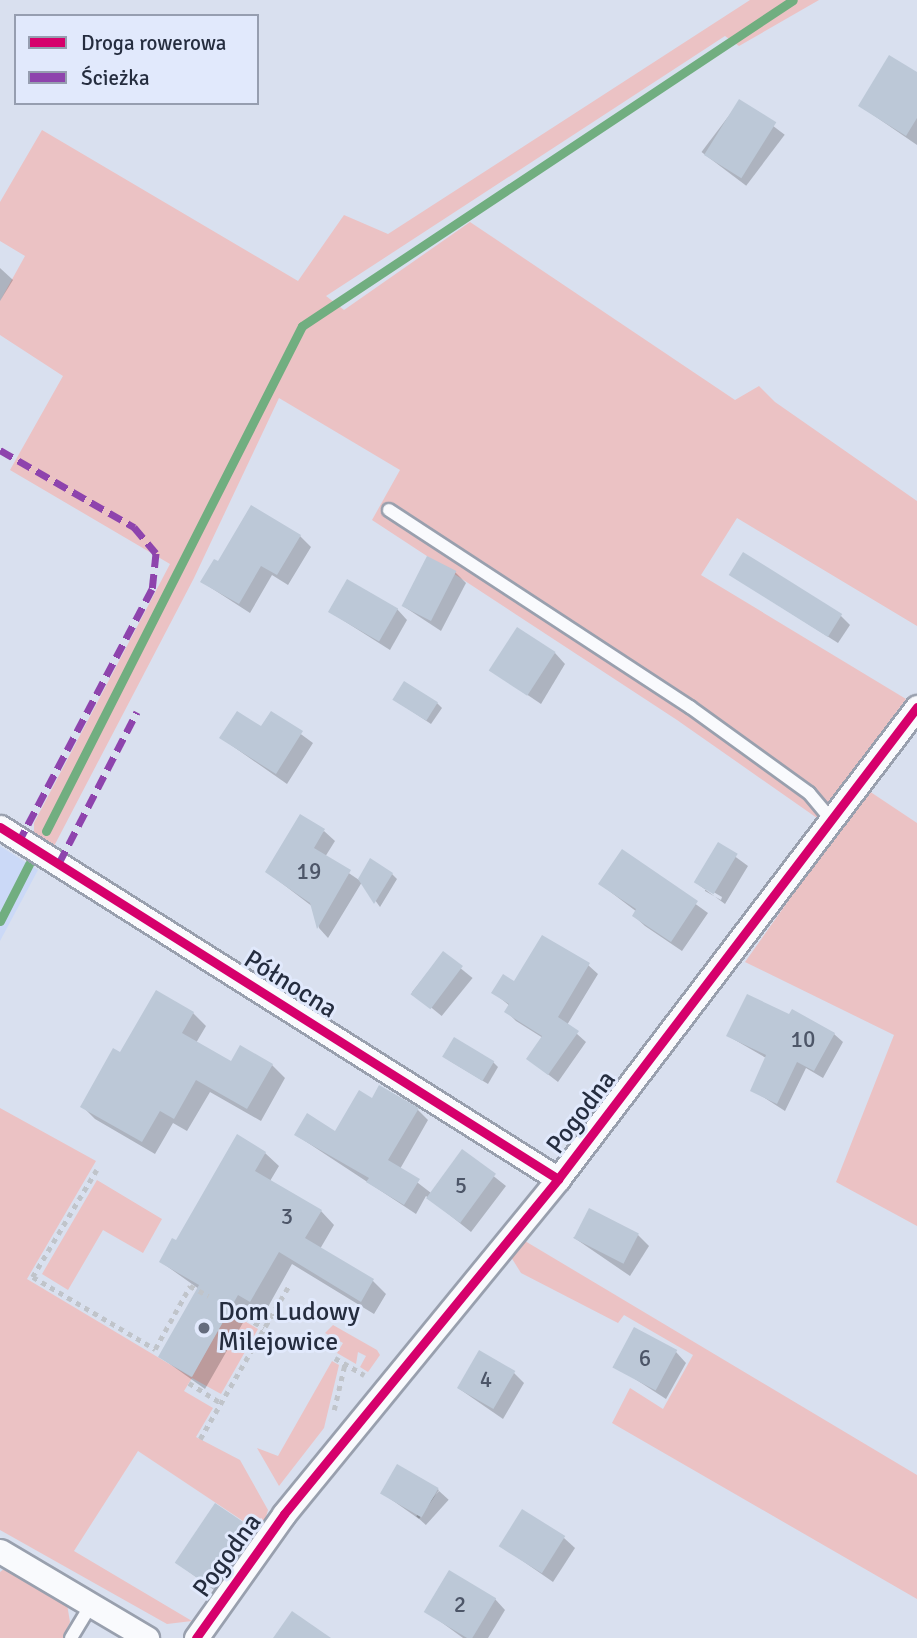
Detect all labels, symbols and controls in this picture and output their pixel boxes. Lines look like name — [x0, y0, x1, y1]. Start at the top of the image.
legend — [14, 14, 259, 105]
text: Droga rowerowa — [81, 30, 226, 56]
text: Ścieżka — [81, 65, 150, 91]
house number: 19 — [297, 858, 321, 886]
street label: Północna — [238, 944, 342, 1026]
house number: 10 — [791, 1026, 815, 1054]
street label: Pogodna — [541, 1065, 623, 1161]
house number: 5 — [455, 1172, 467, 1200]
house number: 3 — [281, 1203, 293, 1231]
place label: Dom Ludowy Milejowice — [218, 1297, 360, 1358]
marker: Dom Ludowy Milejowice — [196, 1320, 212, 1336]
house number: 6 — [639, 1345, 651, 1373]
house number: 4 — [480, 1366, 492, 1394]
street label: Pogodna — [187, 1508, 269, 1604]
house number: 2 — [454, 1591, 466, 1619]

